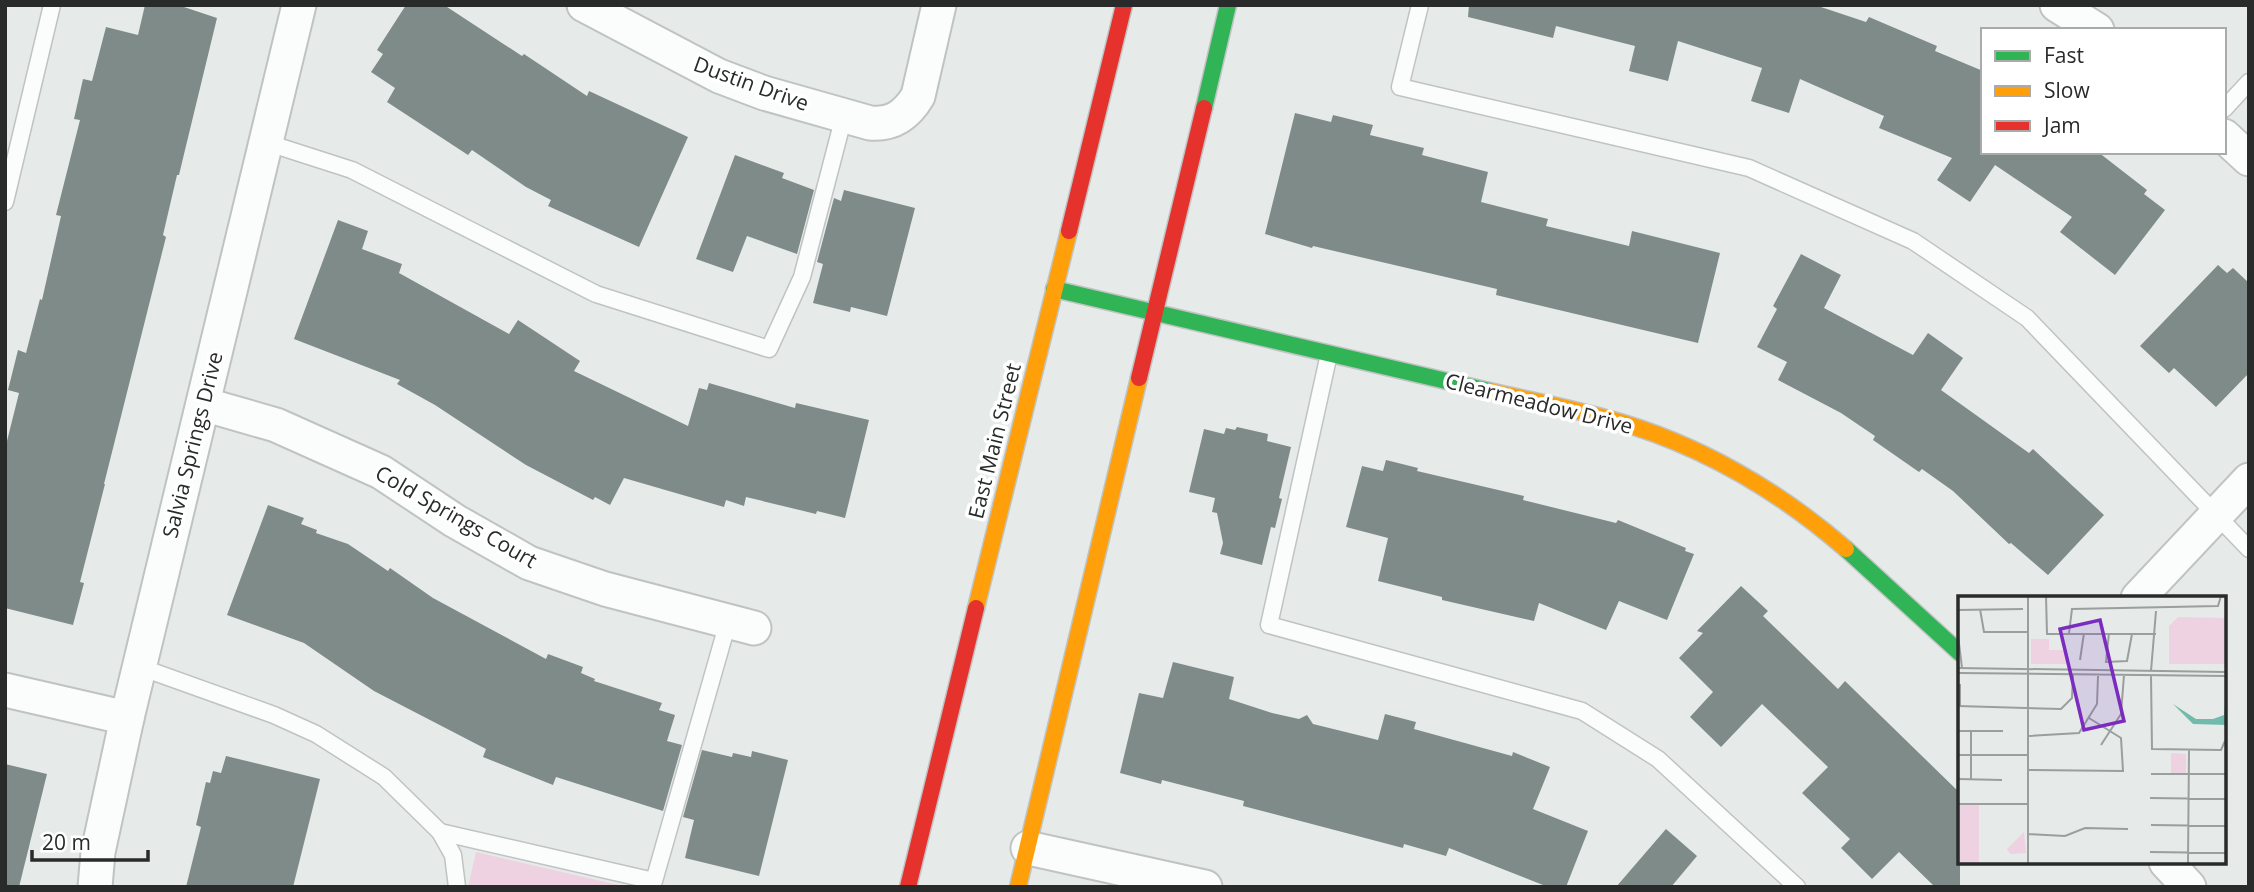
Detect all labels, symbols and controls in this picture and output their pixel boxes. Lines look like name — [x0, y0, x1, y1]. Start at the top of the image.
legend — [1981, 28, 2226, 154]
text: Fast — [2044, 41, 2084, 69]
street label: Dustin Drive — [690, 49, 813, 117]
text: Slow — [2044, 76, 2090, 104]
text: Jam — [2042, 111, 2081, 139]
street label: Salvia Springs Drive — [155, 349, 229, 541]
street label: East Main Street — [961, 360, 1027, 521]
street label: Clearmeadow Drive — [1443, 366, 1636, 440]
street label: Cold Springs Court — [371, 458, 542, 574]
inset map — [1958, 596, 2226, 864]
scale bar — [32, 818, 147, 862]
text: 20 m — [42, 828, 91, 856]

